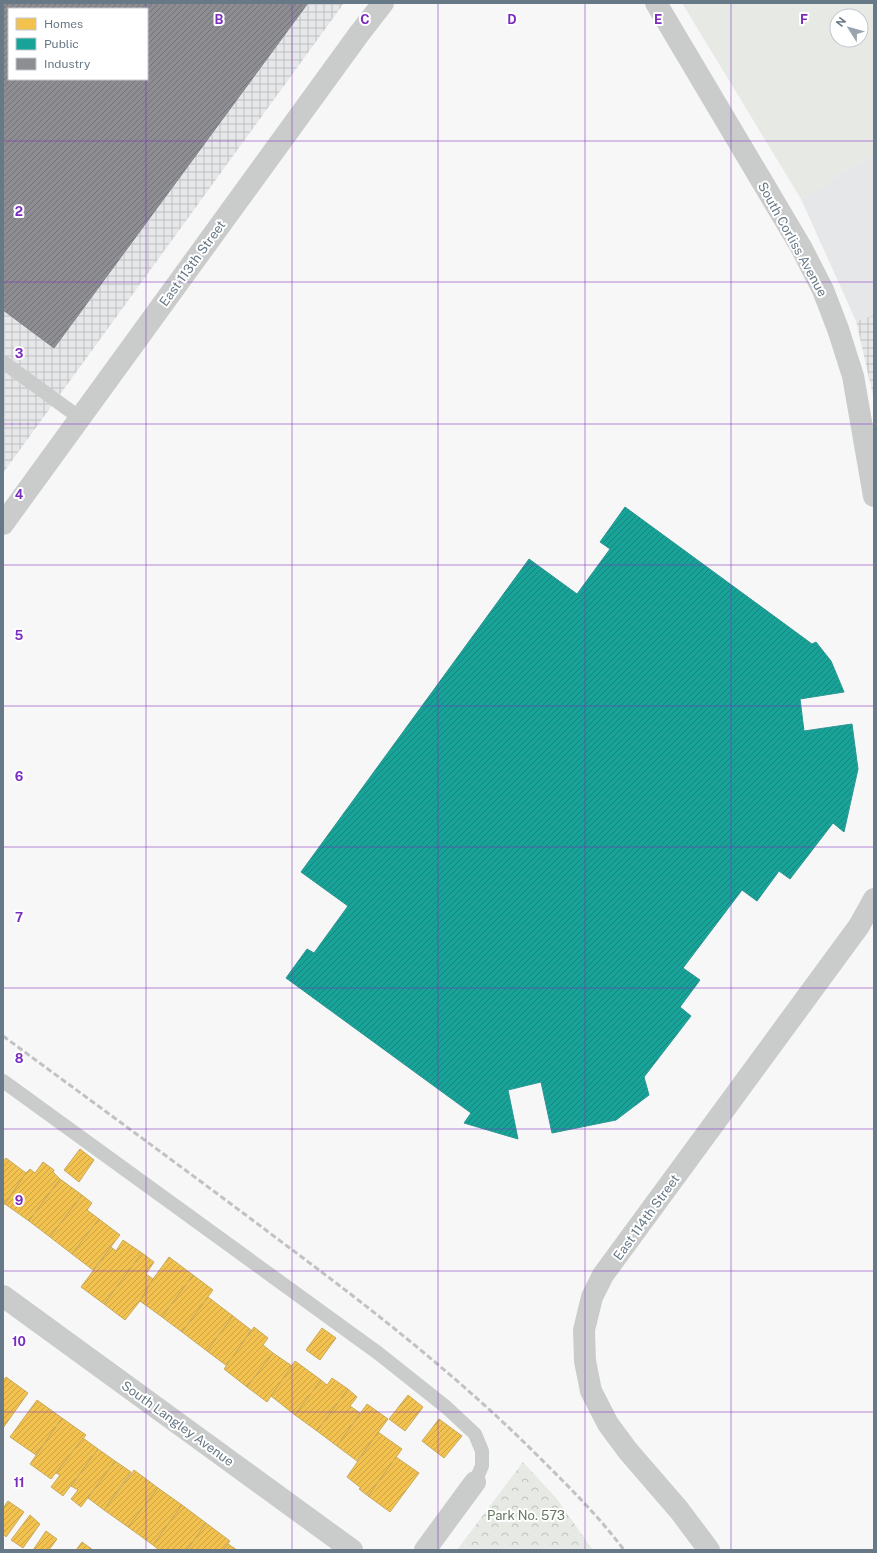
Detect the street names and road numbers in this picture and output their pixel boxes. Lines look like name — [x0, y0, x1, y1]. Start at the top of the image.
street label: South Corliss Avenue — [755, 179, 830, 299]
street label: East 113th Street — [156, 218, 229, 309]
street label: East 114th Street — [610, 1172, 683, 1263]
street label: South Langley Avenue — [119, 1378, 237, 1469]

